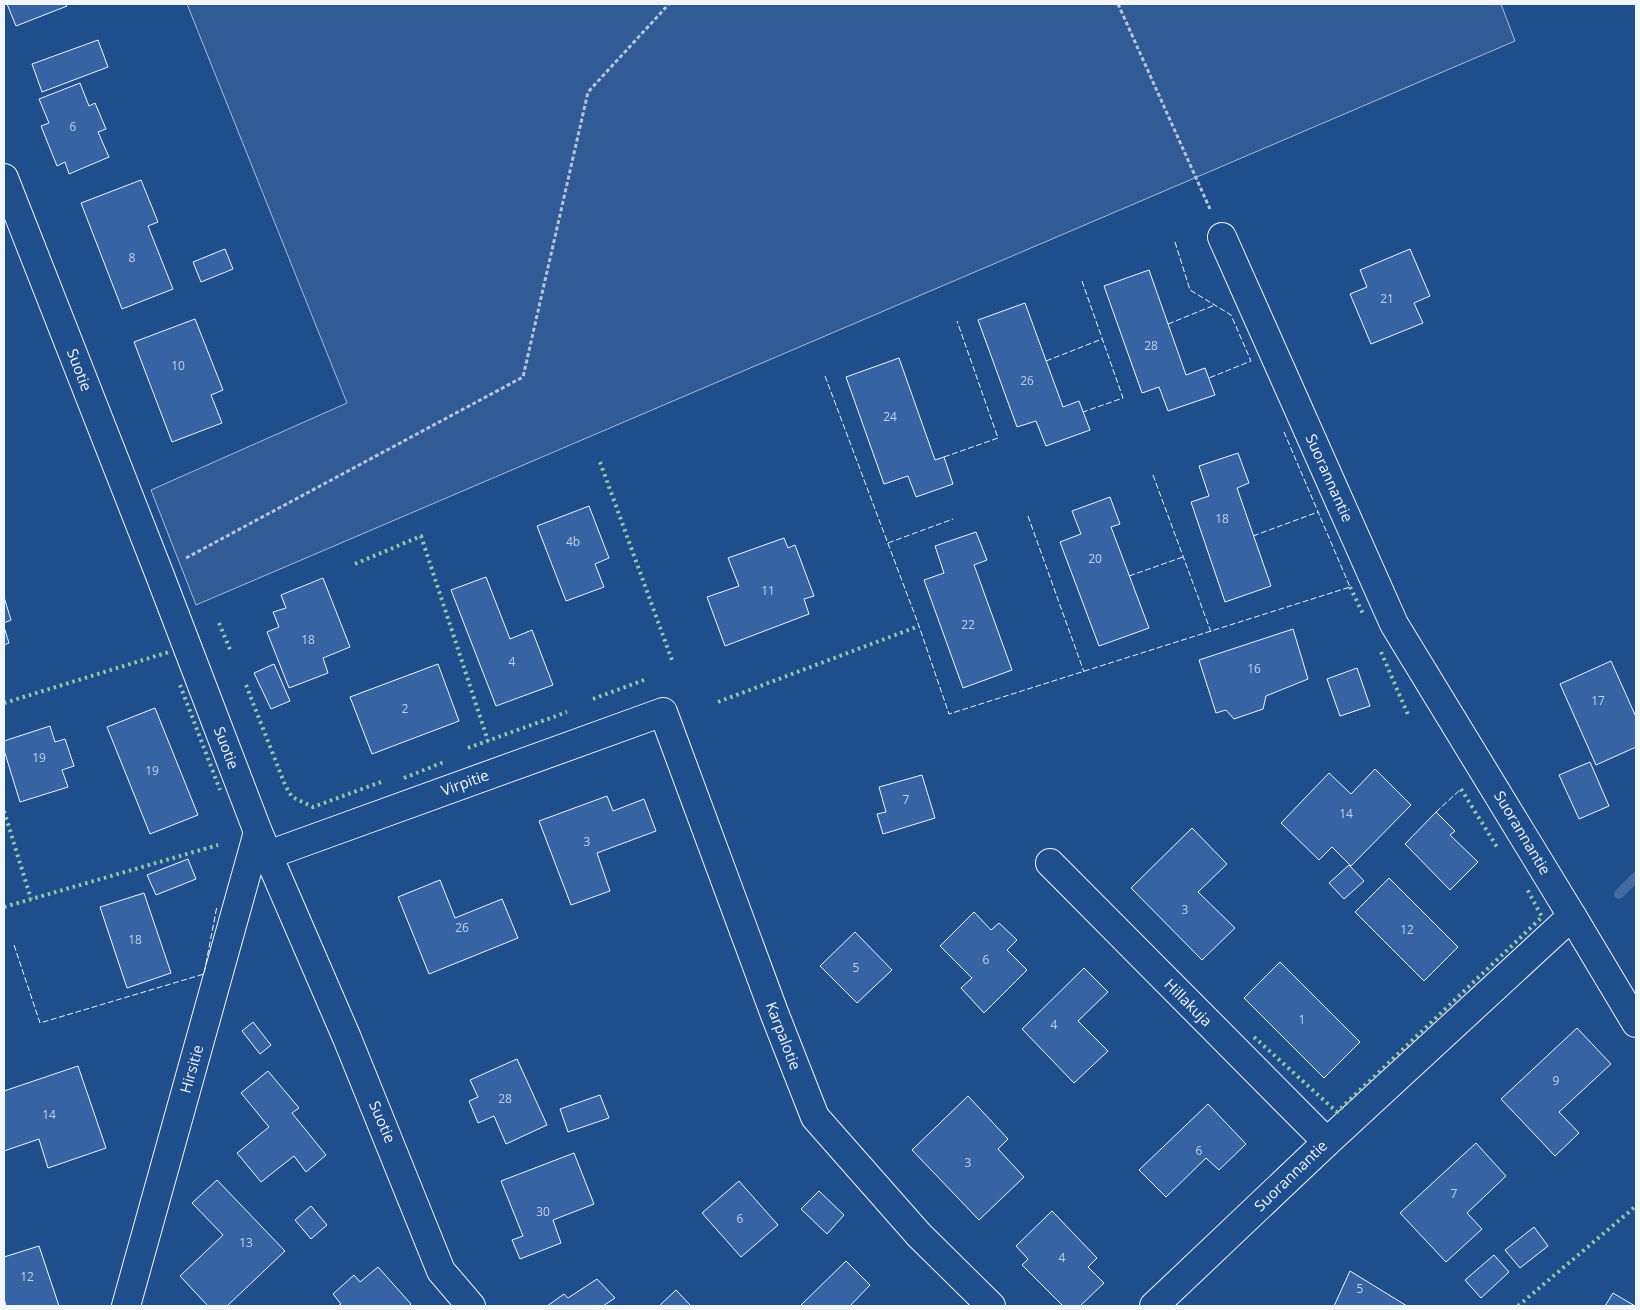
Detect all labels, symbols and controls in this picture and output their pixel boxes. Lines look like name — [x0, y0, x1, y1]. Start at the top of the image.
house number: 6 — [70, 118, 77, 135]
house number: 8 — [129, 249, 136, 266]
house number: 21 — [1380, 290, 1394, 307]
house number: 28 — [1144, 337, 1158, 354]
street label: Suotie — [63, 346, 97, 394]
house number: 10 — [171, 357, 185, 374]
house number: 26 — [1020, 372, 1034, 389]
house number: 24 — [883, 408, 897, 425]
street label: Suorannantie — [1302, 430, 1358, 525]
house number: 18 — [1215, 510, 1229, 527]
house number: 4b — [566, 533, 580, 550]
house number: 20 — [1088, 550, 1102, 567]
house number: 11 — [761, 582, 775, 599]
house number: 22 — [961, 616, 975, 633]
house number: 18 — [301, 631, 315, 648]
house number: 4 — [509, 653, 516, 670]
house number: 16 — [1247, 660, 1261, 677]
house number: 17 — [1591, 692, 1605, 709]
house number: 2 — [402, 700, 409, 717]
street label: Suotie — [210, 724, 244, 772]
house number: 19 — [32, 749, 46, 766]
house number: 19 — [145, 762, 159, 779]
street label: Virpitie — [438, 764, 491, 800]
street label: Suorannantie — [1490, 787, 1556, 878]
house number: 7 — [903, 791, 910, 808]
house number: 14 — [1339, 805, 1353, 822]
house number: 3 — [584, 833, 591, 850]
house number: 3 — [1182, 901, 1189, 918]
house number: 26 — [455, 919, 469, 936]
house number: 12 — [1400, 921, 1414, 938]
house number: 18 — [128, 931, 142, 948]
house number: 6 — [983, 951, 990, 968]
house number: 5 — [853, 959, 860, 976]
street label: Hillakuja — [1160, 974, 1217, 1031]
street label: Karpalotie — [762, 999, 806, 1073]
house number: 1 — [1299, 1011, 1305, 1028]
house number: 4 — [1051, 1016, 1058, 1033]
street label: Hirsitie — [175, 1042, 207, 1095]
house number: 9 — [1553, 1072, 1560, 1089]
house number: 28 — [498, 1090, 512, 1107]
street label: Suotie — [365, 1097, 401, 1146]
house number: 14 — [42, 1106, 56, 1123]
street label: Suorannantie — [1249, 1135, 1331, 1215]
house number: 6 — [1196, 1142, 1203, 1159]
house number: 3 — [965, 1154, 972, 1171]
house number: 7 — [1451, 1185, 1458, 1202]
house number: 30 — [536, 1203, 550, 1220]
house number: 6 — [737, 1210, 744, 1227]
house number: 13 — [239, 1234, 253, 1251]
house number: 4 — [1059, 1249, 1066, 1266]
house number: 12 — [20, 1268, 34, 1285]
house number: 5 — [1357, 1280, 1364, 1297]

